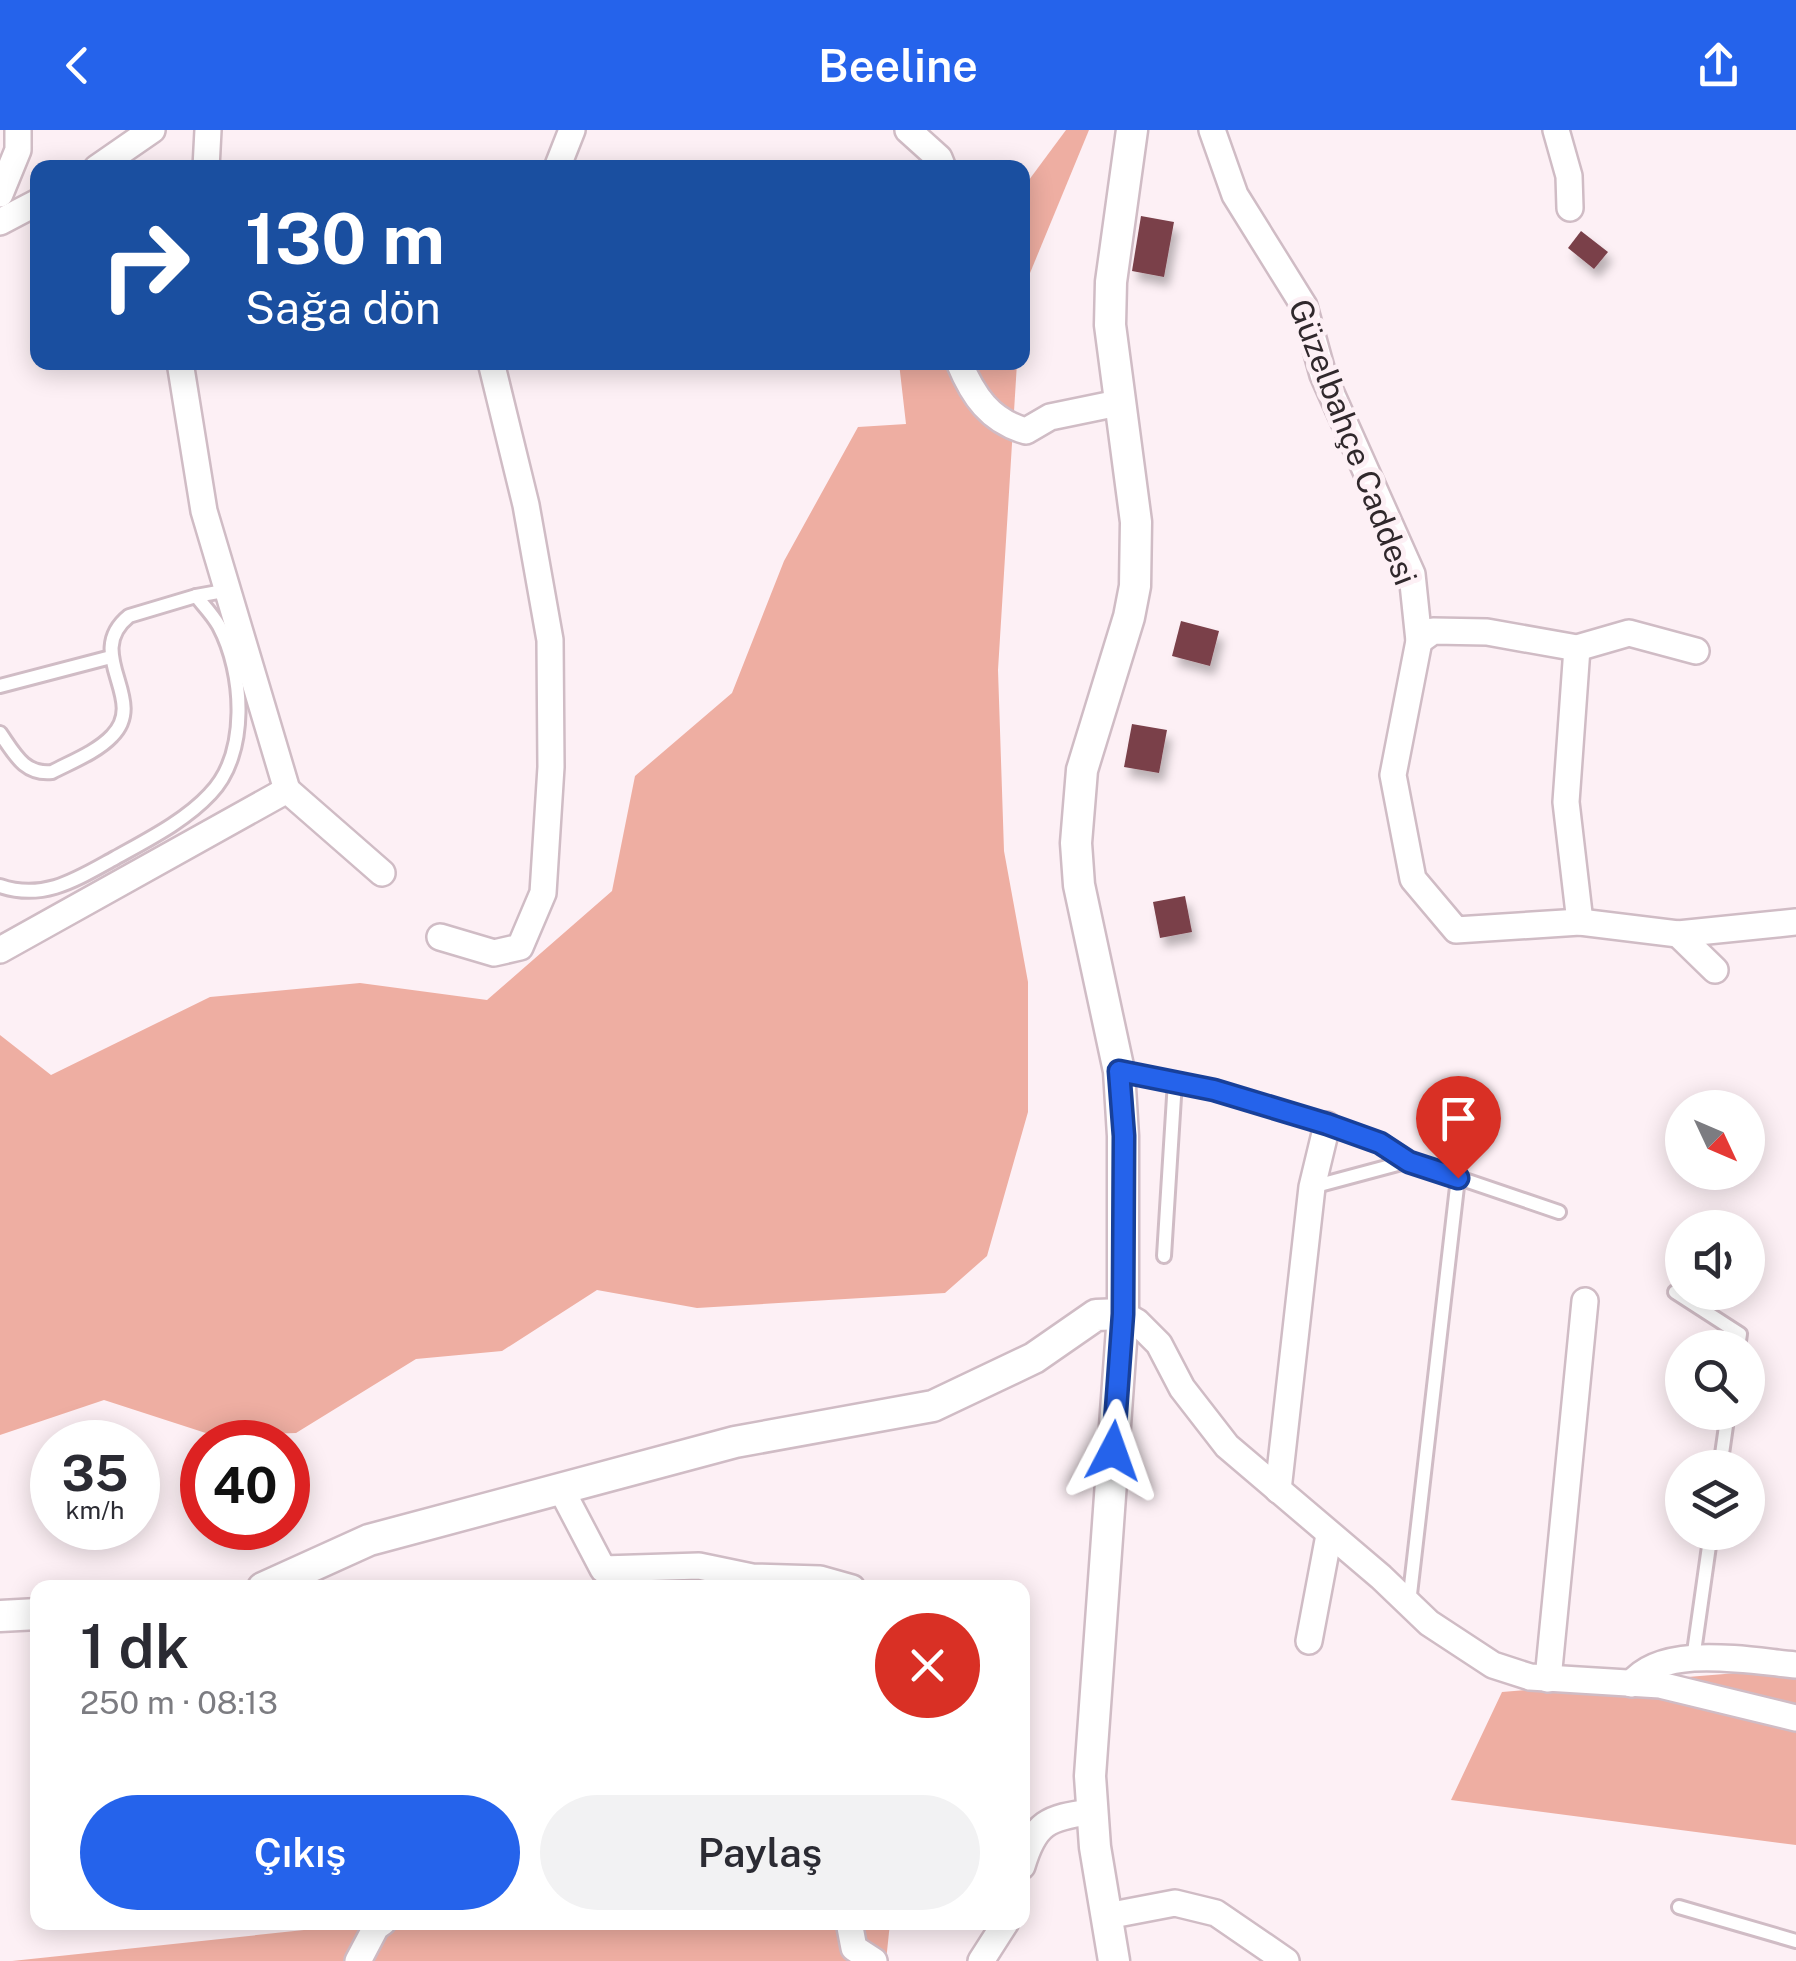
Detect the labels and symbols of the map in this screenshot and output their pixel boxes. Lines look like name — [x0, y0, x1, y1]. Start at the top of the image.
street label: Güzelbahçe Caddesi — [1281, 294, 1425, 590]
pin — [1416, 1076, 1501, 1179]
north arrow — [1665, 1090, 1765, 1190]
position arrow — [1061, 1399, 1165, 1503]
speed limit sign: 40 — [180, 1420, 310, 1550]

